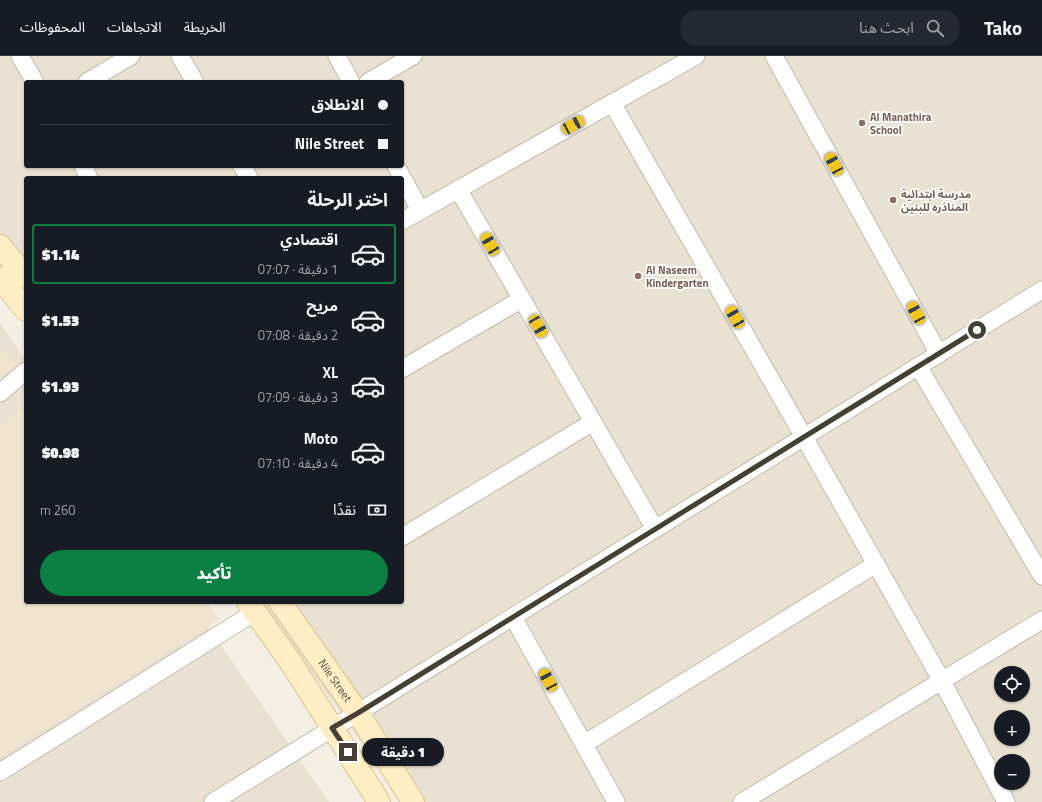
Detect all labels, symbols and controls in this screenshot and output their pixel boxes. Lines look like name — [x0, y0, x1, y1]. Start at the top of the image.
search box — [680, 10, 960, 46]
text: Tako — [984, 13, 1022, 42]
text: المحفوظات — [20, 16, 85, 37]
text: الاتجاهات — [107, 16, 162, 37]
text: الخريطة — [184, 16, 226, 37]
text: ابحث هنا — [859, 16, 914, 39]
icon: search — [924, 17, 946, 39]
text: الانطلاق — [312, 93, 364, 116]
place label: Al Manathira School — [870, 109, 932, 138]
car — [560, 114, 586, 136]
marker: Al Manathira School — [857, 118, 867, 128]
text: Nile Street — [295, 132, 364, 155]
car — [823, 151, 845, 177]
text: اختر الرحلة — [307, 186, 388, 213]
place label: مدرسة ابتدائية المناذره للبنين — [901, 186, 971, 215]
marker: مدرسة ابتدائية المناذره للبنين — [888, 195, 898, 205]
text: اقتصادي — [280, 228, 338, 251]
car — [479, 231, 501, 257]
icon: car — [350, 236, 386, 272]
text: $1.14 — [42, 243, 79, 266]
text: 1 دقيقة · 07:07 — [258, 259, 338, 279]
place label: Al Naseem Kindergarten — [646, 262, 708, 291]
marker: Al Naseem Kindergarten — [633, 271, 643, 281]
text: مريح — [306, 294, 338, 317]
car — [905, 300, 927, 326]
icon: car — [350, 302, 386, 338]
car — [724, 304, 746, 330]
text: $1.53 — [42, 309, 79, 332]
car — [527, 313, 549, 339]
route start — [968, 321, 986, 339]
text: 2 دقيقة · 07:08 — [258, 325, 338, 345]
text: XL — [322, 361, 338, 384]
icon: car — [350, 368, 386, 404]
text: $1.93 — [42, 375, 79, 398]
text: 3 دقيقة · 07:09 — [258, 387, 338, 407]
text: Moto — [304, 427, 338, 450]
icon: car — [350, 434, 386, 470]
text: $0.98 — [42, 441, 79, 464]
text: 4 دقيقة · 07:10 — [258, 453, 338, 473]
text: نقدًا — [333, 498, 356, 521]
icon: cash — [366, 499, 388, 521]
text: 260 m — [40, 500, 76, 520]
button: تأكيد — [40, 550, 388, 596]
street label: Nile Street — [315, 656, 356, 705]
map controls — [994, 666, 1030, 790]
button: locate — [994, 666, 1030, 702]
car — [537, 667, 559, 693]
button: + — [994, 710, 1030, 746]
callout: 1 دقيقة — [362, 738, 444, 766]
text: 1 دقيقة — [381, 742, 425, 762]
route end — [339, 743, 357, 761]
button: − — [994, 754, 1030, 790]

